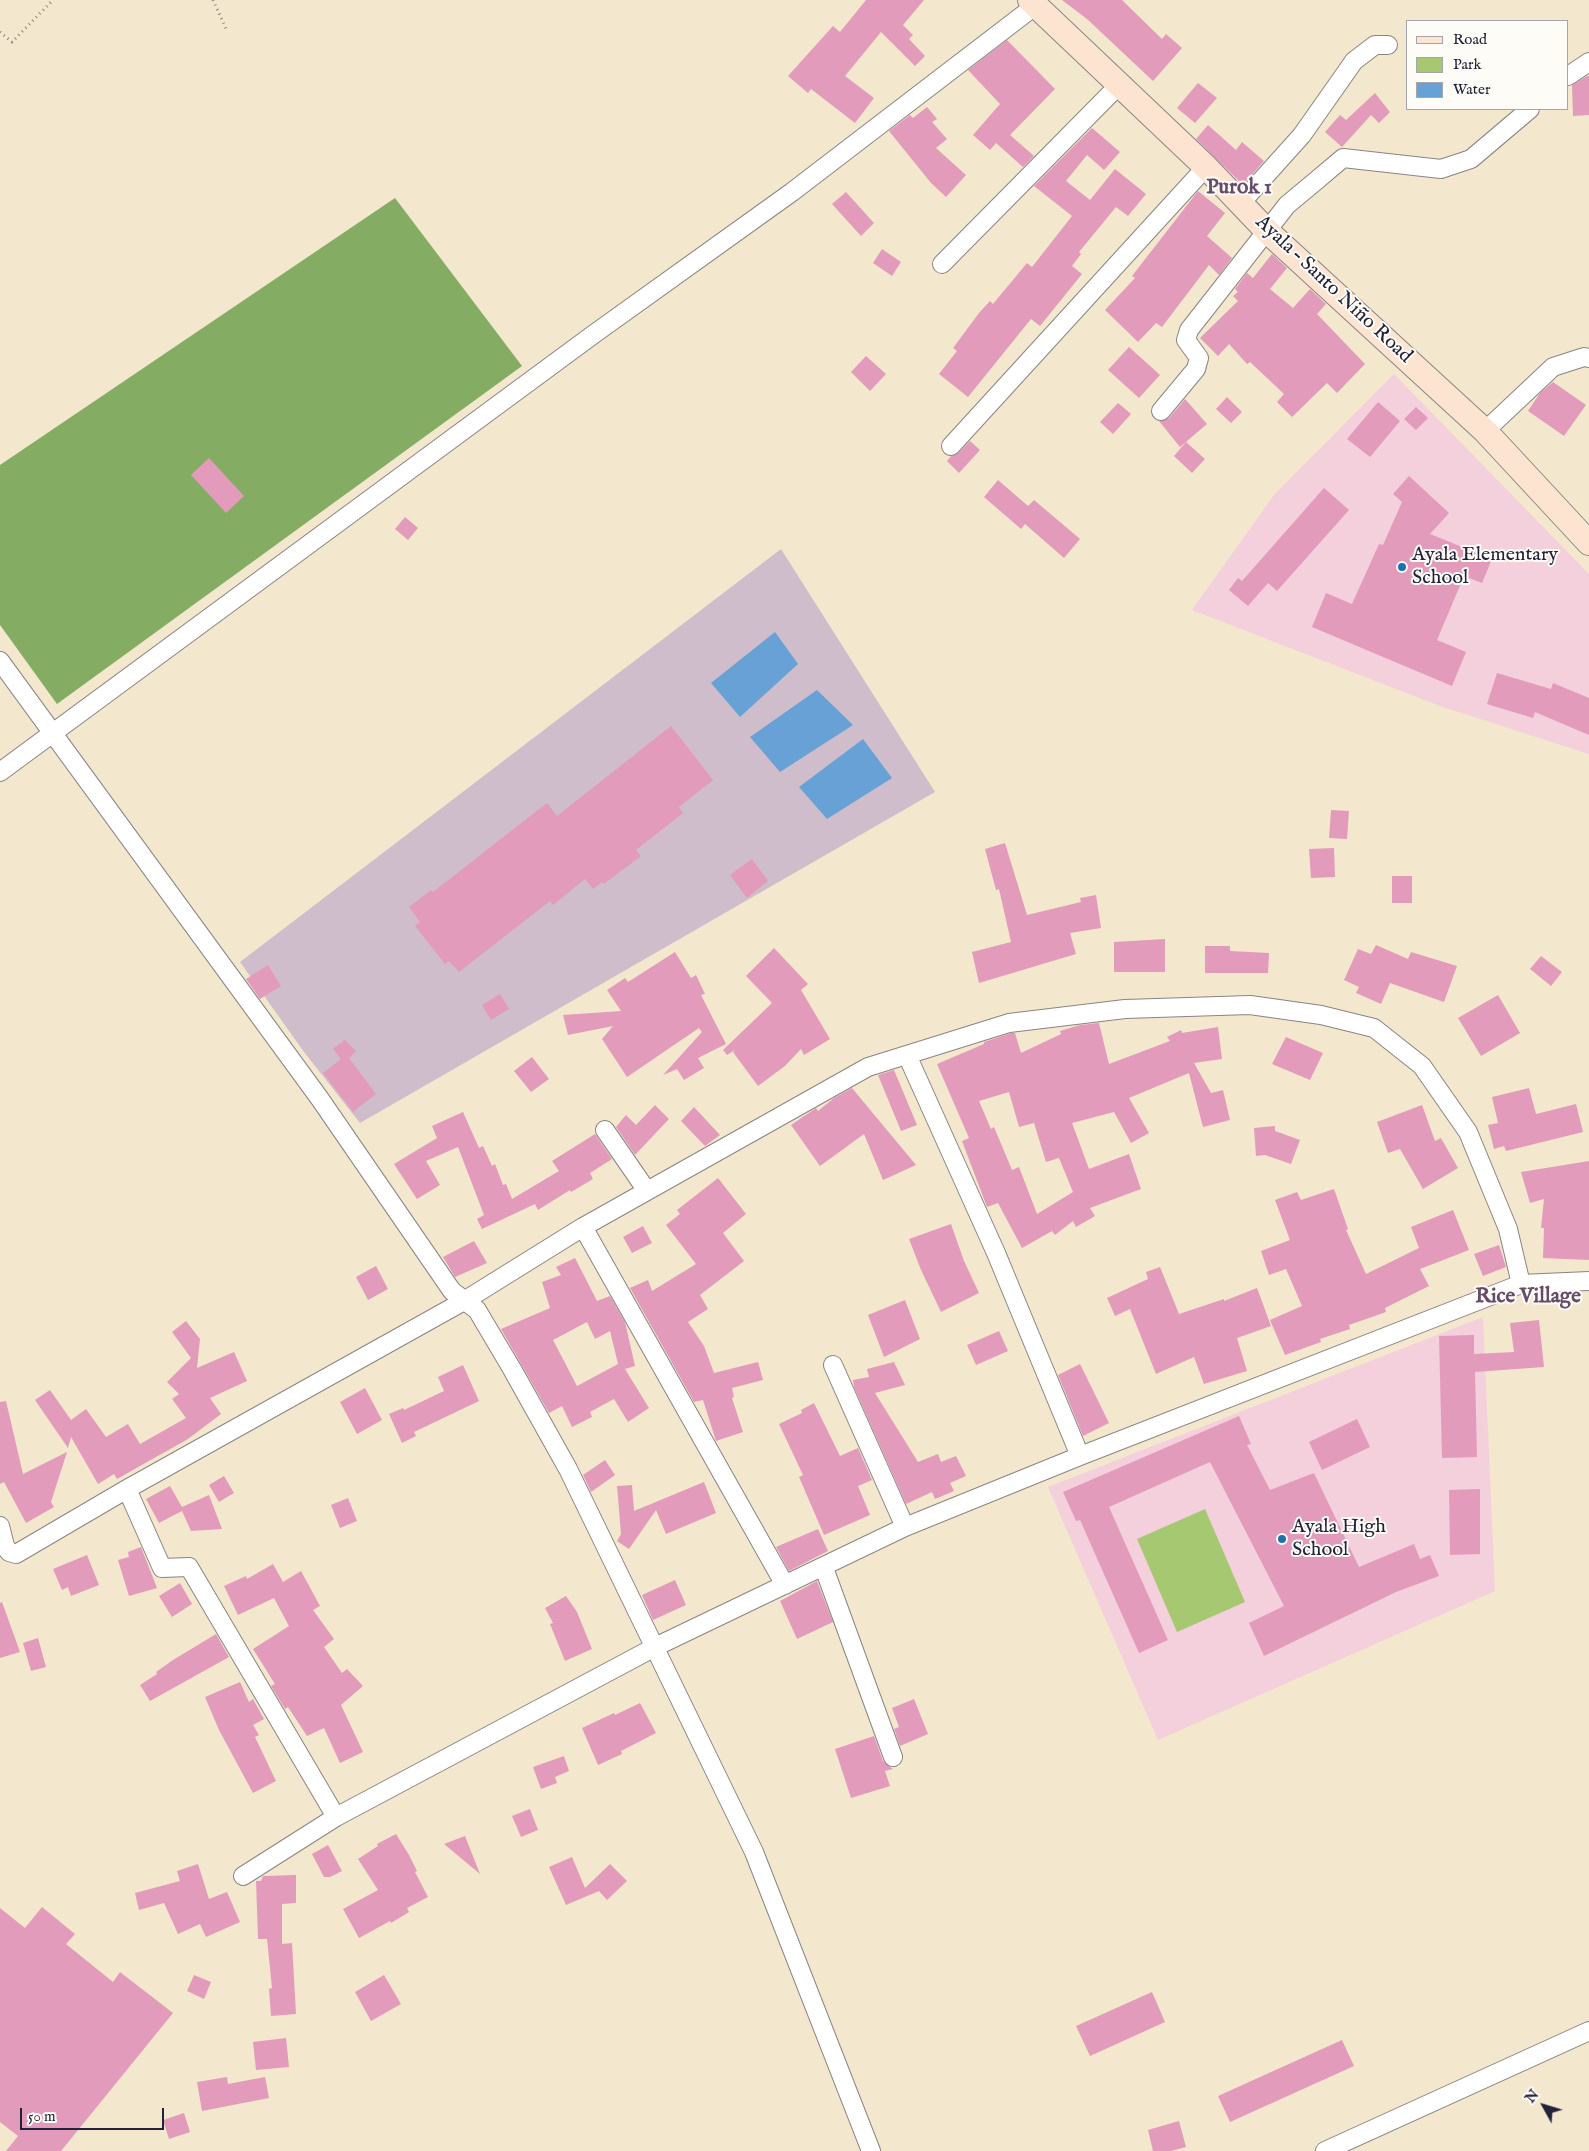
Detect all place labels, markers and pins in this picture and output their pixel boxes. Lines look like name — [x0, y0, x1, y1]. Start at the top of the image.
place label: Ayala Elementary School — [1412, 544, 1558, 591]
marker: Ayala Elementary School — [1396, 561, 1408, 573]
place label: Ayala High School — [1292, 1516, 1386, 1563]
marker: Ayala High School — [1276, 1533, 1288, 1545]

